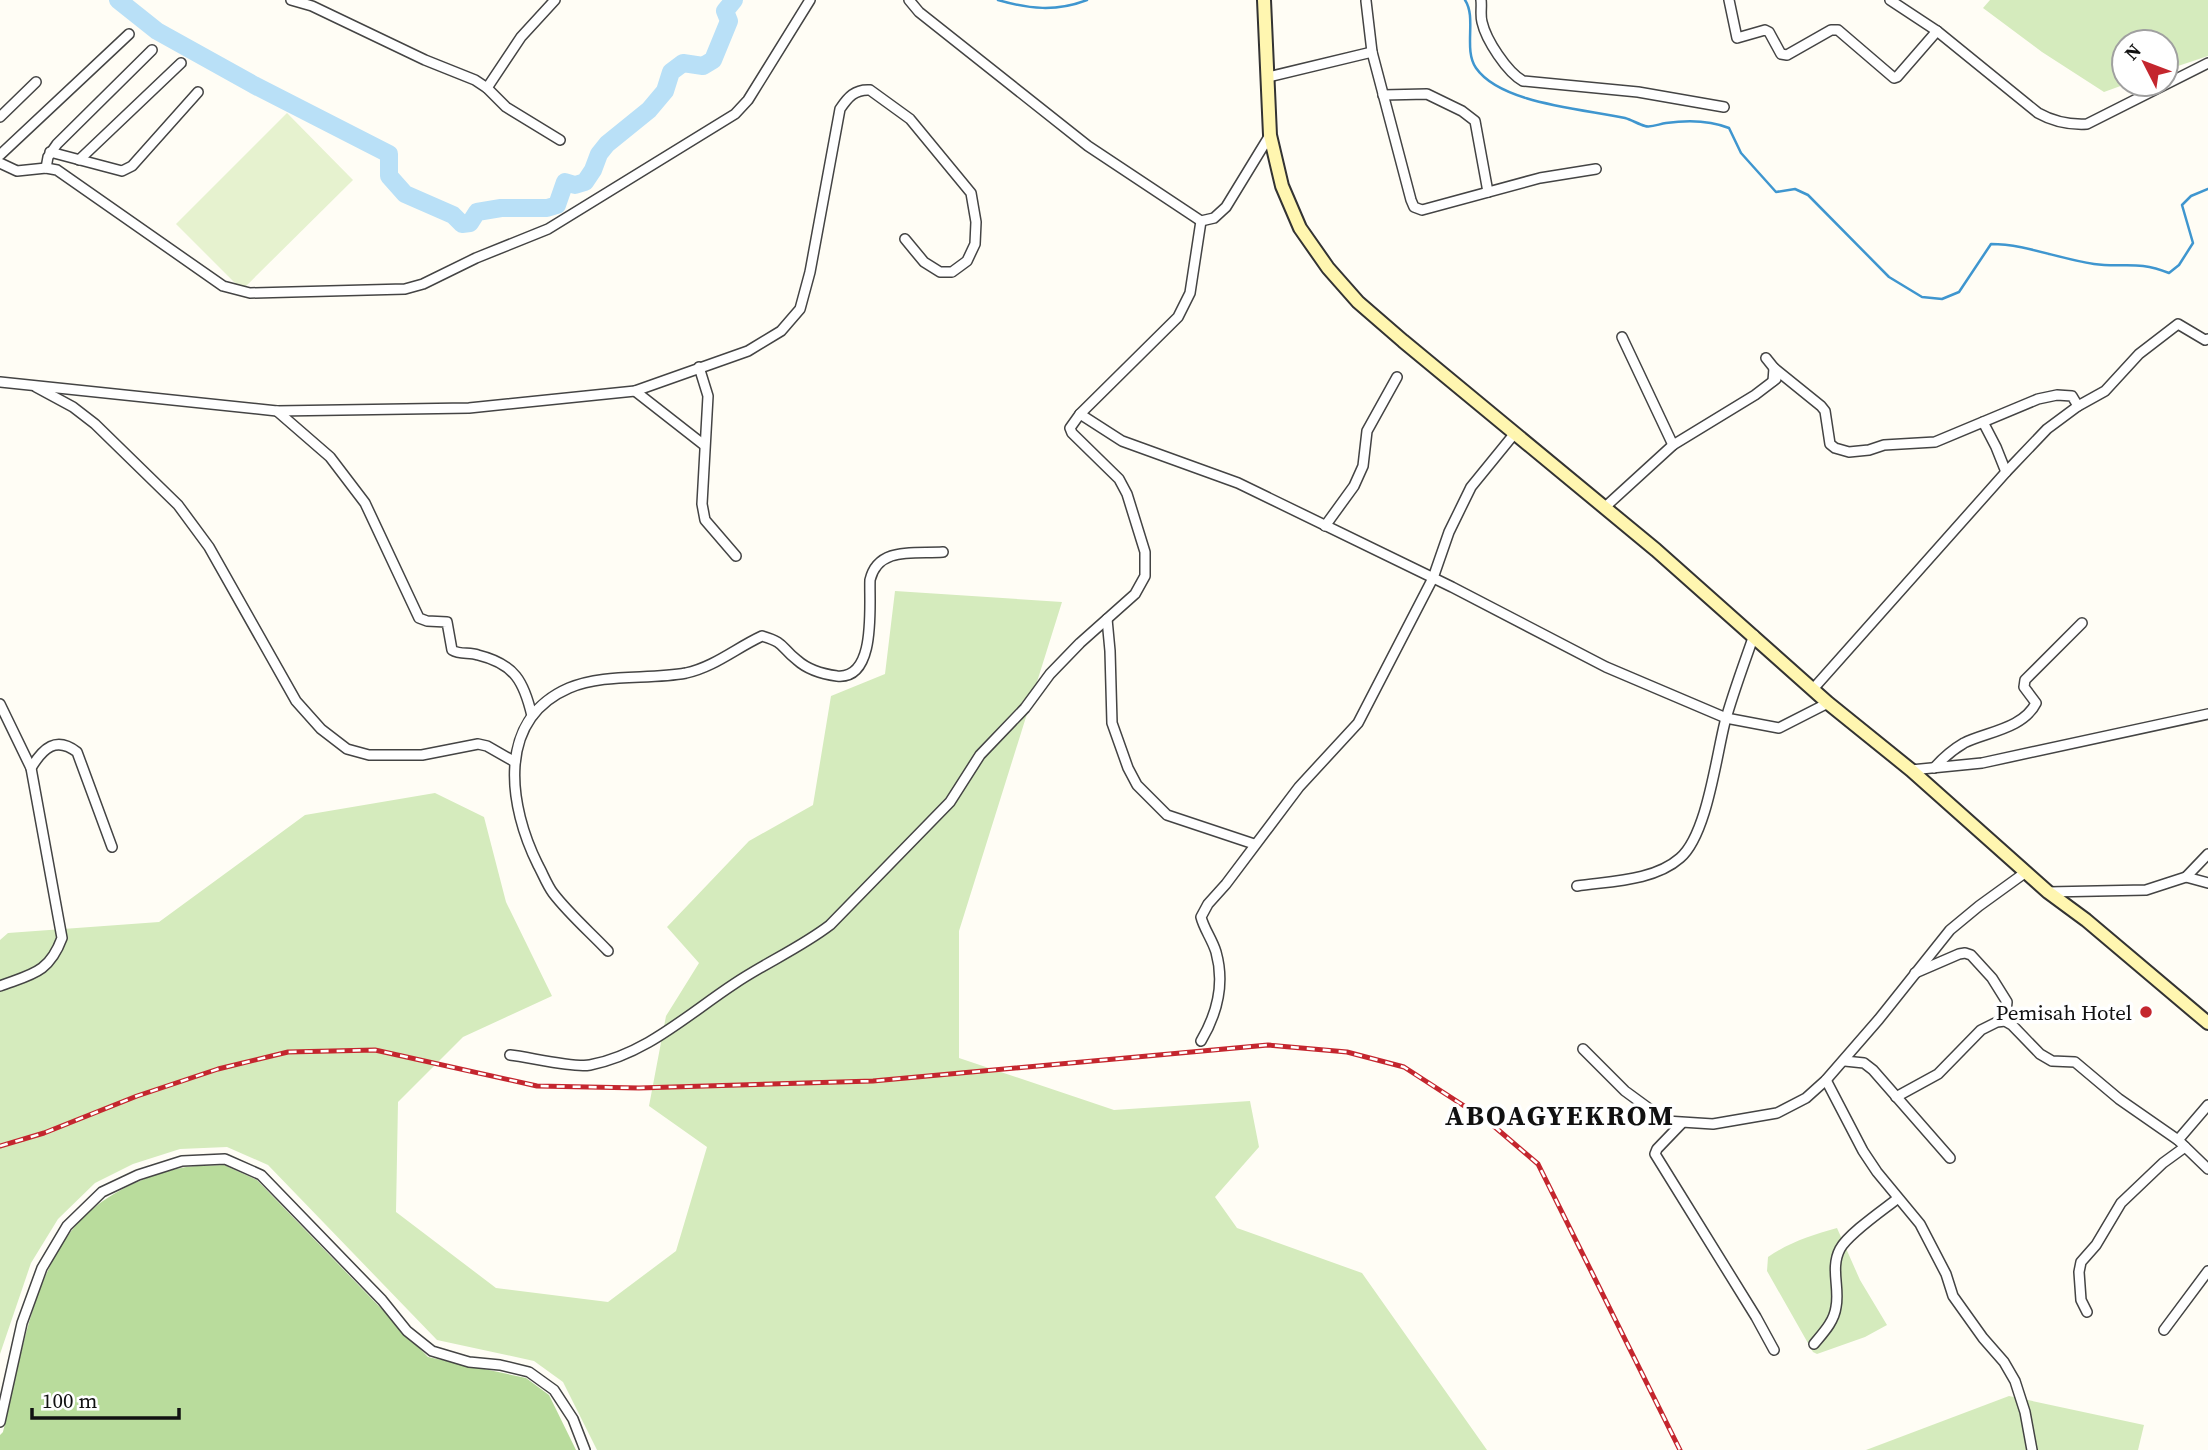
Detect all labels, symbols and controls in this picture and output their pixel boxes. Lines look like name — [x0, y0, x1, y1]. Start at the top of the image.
north arrow — [2110, 28, 2180, 98]
text: N — [2118, 38, 2147, 65]
place label: Pemisah Hotel — [1996, 998, 2132, 1027]
marker: Pemisah Hotel — [2138, 1004, 2154, 1020]
district label: ABOAGYEKROM — [1445, 1096, 1675, 1134]
scale bar — [32, 1376, 178, 1420]
text: 100 m — [42, 1386, 97, 1415]

